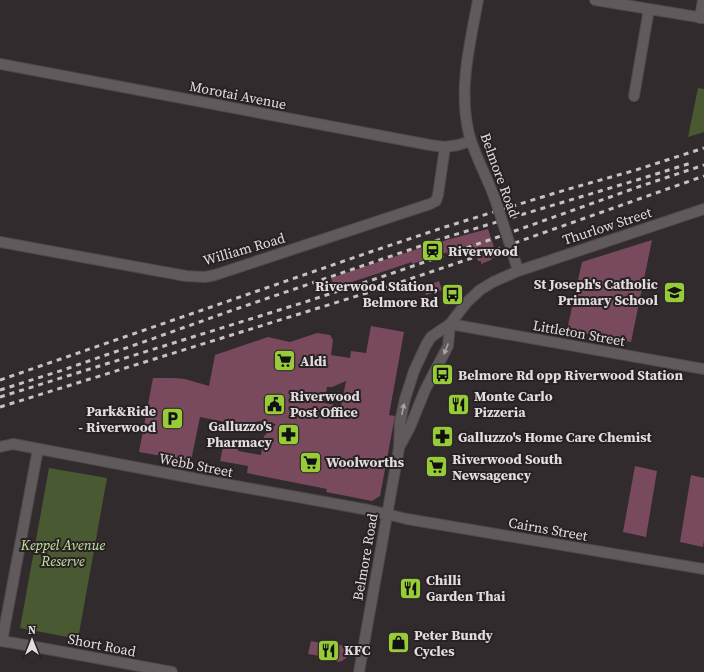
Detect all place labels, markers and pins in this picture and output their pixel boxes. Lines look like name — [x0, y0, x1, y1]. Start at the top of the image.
station icon: Riverwood — [420, 238, 446, 264]
place label: Riverwood — [448, 241, 519, 261]
place label: St Joseph's Catholic Primary School — [534, 274, 658, 310]
place label: Riverwood Station, Belmore Rd — [315, 276, 439, 312]
school or university icon: St Joseph's Catholic Primary School — [661, 279, 687, 305]
bus stop icon: Riverwood Station, Belmore Rd — [440, 281, 466, 307]
supermarket icon: Aldi — [272, 348, 298, 374]
place label: Aldi — [300, 351, 327, 371]
bus stop icon: Belmore Rd opp Riverwood Station — [429, 362, 455, 388]
place label: Belmore Rd opp Riverwood Station — [458, 365, 683, 385]
place label: Riverwood Post Office — [290, 386, 361, 422]
place label: Monte Carlo Pizzeria — [474, 386, 553, 422]
public building icon: Riverwood Post Office — [262, 391, 288, 417]
restaurant icon: Monte Carlo Pizzeria — [446, 391, 472, 417]
place label: Park&Ride - Riverwood — [78, 401, 157, 437]
parking icon: Park&Ride - Riverwood — [159, 406, 185, 432]
place label: Galluzzo's Pharmacy — [207, 416, 273, 452]
pharmacy icon: Galluzzo's Pharmacy — [275, 421, 301, 447]
pharmacy icon: Galluzzo's Home Care Chemist — [430, 424, 456, 450]
place label: Galluzzo's Home Care Chemist — [458, 427, 653, 447]
supermarket icon: Woolworths — [298, 449, 324, 475]
place label: Riverwood South Newsagency — [452, 449, 563, 485]
place label: Woolworths — [326, 452, 405, 472]
supermarket icon: Riverwood South Newsagency — [424, 454, 450, 480]
place label: Chilli Garden Thai — [426, 570, 506, 606]
restaurant icon: Chilli Garden Thai — [397, 575, 423, 601]
place label: Peter Bundy Cycles — [414, 625, 494, 661]
shop icon: Peter Bundy Cycles — [386, 630, 412, 656]
restaurant icon: KFC — [315, 637, 341, 663]
place label: KFC — [344, 640, 371, 660]

